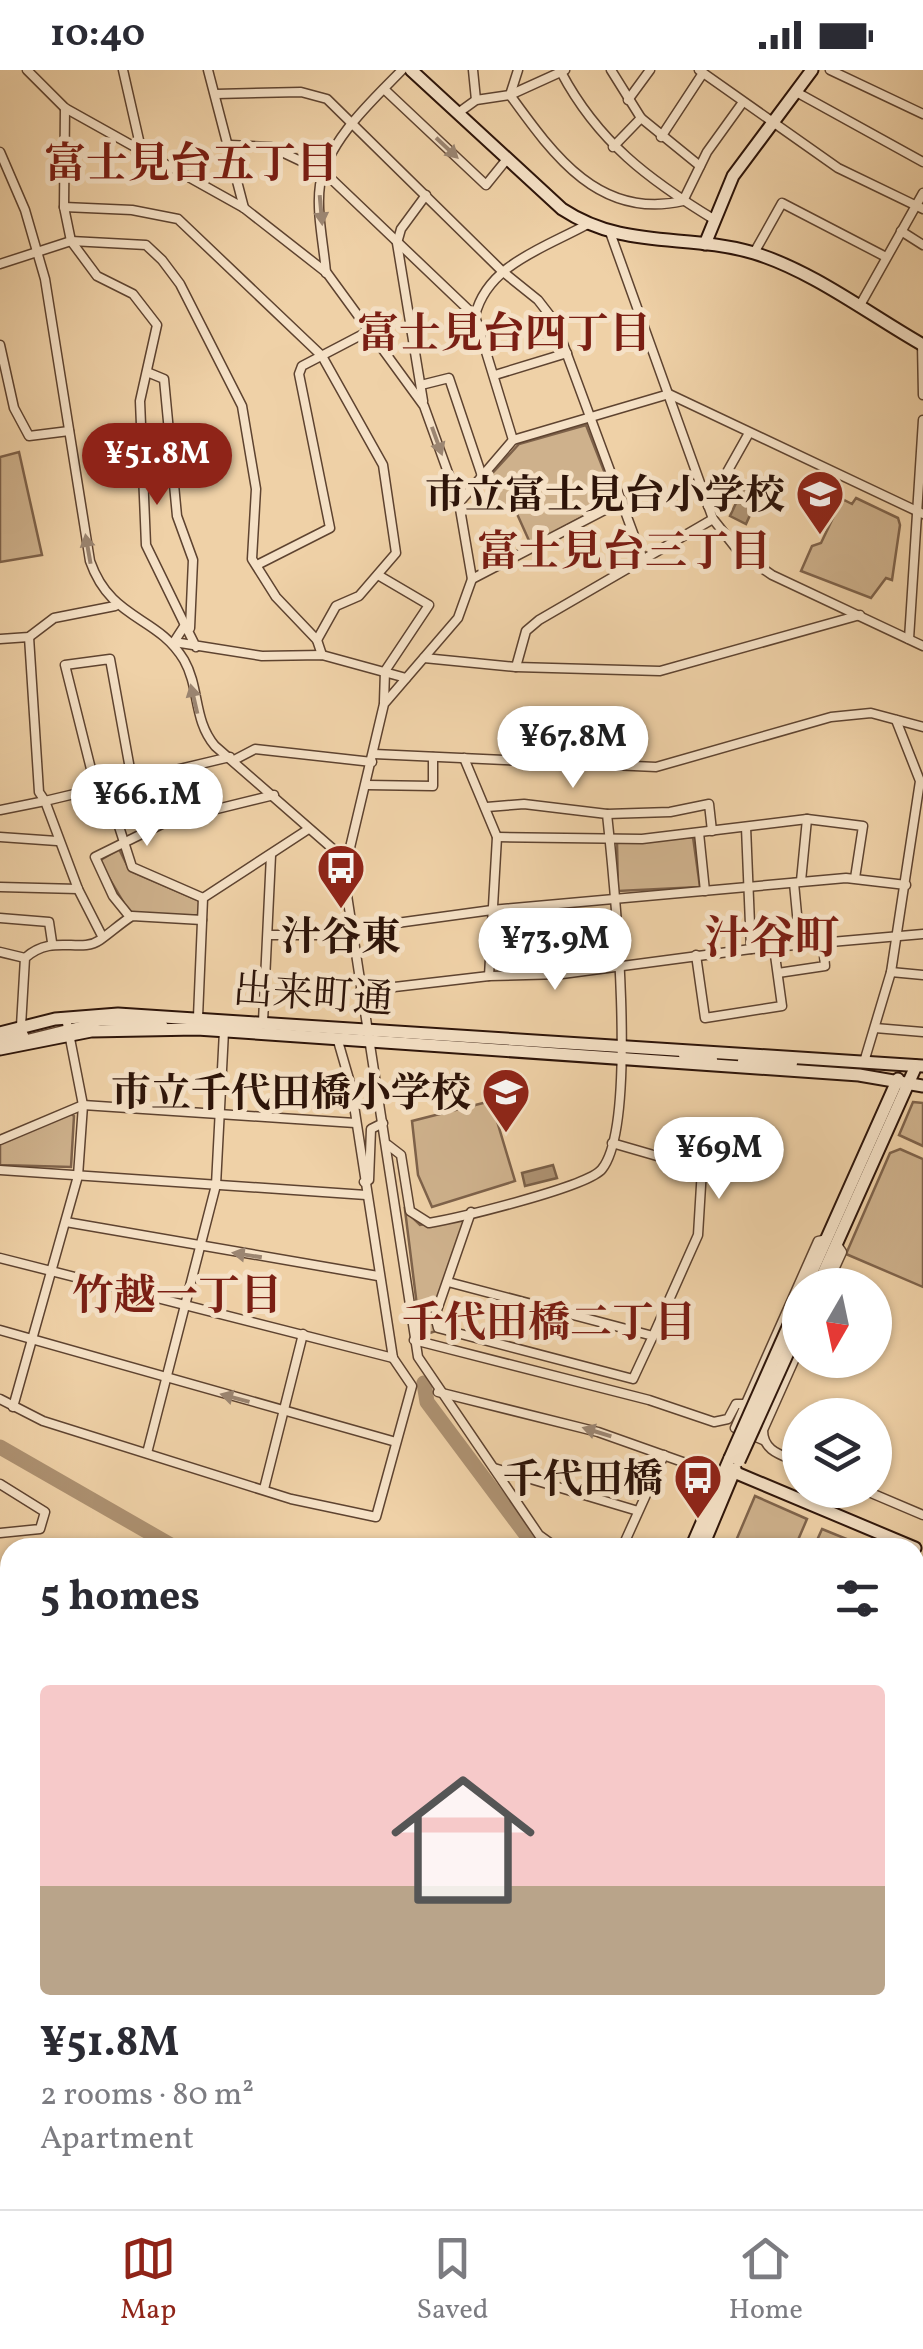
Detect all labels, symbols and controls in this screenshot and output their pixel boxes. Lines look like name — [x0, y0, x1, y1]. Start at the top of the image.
text: 10:40 — [50, 9, 145, 62]
one-way arrow — [435, 136, 459, 159]
district label: 富士見台五丁目 — [44, 137, 338, 196]
one-way arrow — [314, 194, 330, 226]
district label: 富士見台四丁目 — [357, 307, 651, 366]
pin: ¥51.8M — [76, 423, 238, 508]
one-way arrow — [430, 427, 445, 457]
text: ¥51.8M — [104, 433, 210, 477]
school or university icon: 市立富士見台小学校 — [794, 468, 846, 536]
place label: 市立富士見台小学校 — [425, 470, 785, 526]
district label: 富士見台三丁目 — [477, 525, 771, 584]
one-way arrow — [80, 533, 95, 564]
one-way arrow — [186, 683, 202, 714]
pin: ¥67.8M — [492, 706, 654, 791]
text: ¥67.8M — [519, 716, 627, 760]
pin: ¥66.1M — [66, 764, 228, 849]
text: ¥66.1M — [93, 774, 201, 818]
bus stop icon: 汁谷東 — [315, 842, 367, 910]
pin: ¥73.9M — [474, 908, 636, 993]
district label: 汁谷町 — [704, 910, 840, 973]
place label: 汁谷東 — [281, 912, 401, 968]
text: ¥73.9M — [500, 918, 610, 962]
street label: 出来町通 — [231, 963, 394, 1031]
school or university icon: 市立千代田橋小学校 — [480, 1066, 532, 1134]
place label: 市立千代田橋小学校 — [111, 1068, 471, 1124]
pin: ¥69M — [660, 1117, 778, 1202]
text: ¥69M — [676, 1127, 762, 1171]
one-way arrow — [231, 1247, 262, 1262]
north arrow — [782, 1268, 892, 1378]
map controls — [782, 1268, 892, 1508]
district label: 竹越一丁目 — [72, 1269, 282, 1328]
district label: 千代田橋二丁目 — [402, 1296, 696, 1355]
one-way arrow — [219, 1390, 250, 1405]
button: layers — [782, 1398, 892, 1508]
one-way arrow — [582, 1424, 612, 1439]
bus stop icon: 千代田橋 — [672, 1452, 724, 1520]
place label: 千代田橋 — [503, 1454, 663, 1510]
text: 5 homes — [40, 1569, 200, 1628]
icon: filters — [830, 1571, 885, 1626]
icon: home — [373, 1750, 553, 1930]
text: ¥51.8M — [40, 2015, 179, 2074]
text: 2 rooms · 80 m² — [40, 2074, 254, 2118]
text: Apartment — [40, 2118, 194, 2162]
tab: Map — [120, 2231, 176, 2330]
tab: Saved — [416, 2231, 489, 2330]
tab: Home — [729, 2231, 803, 2330]

